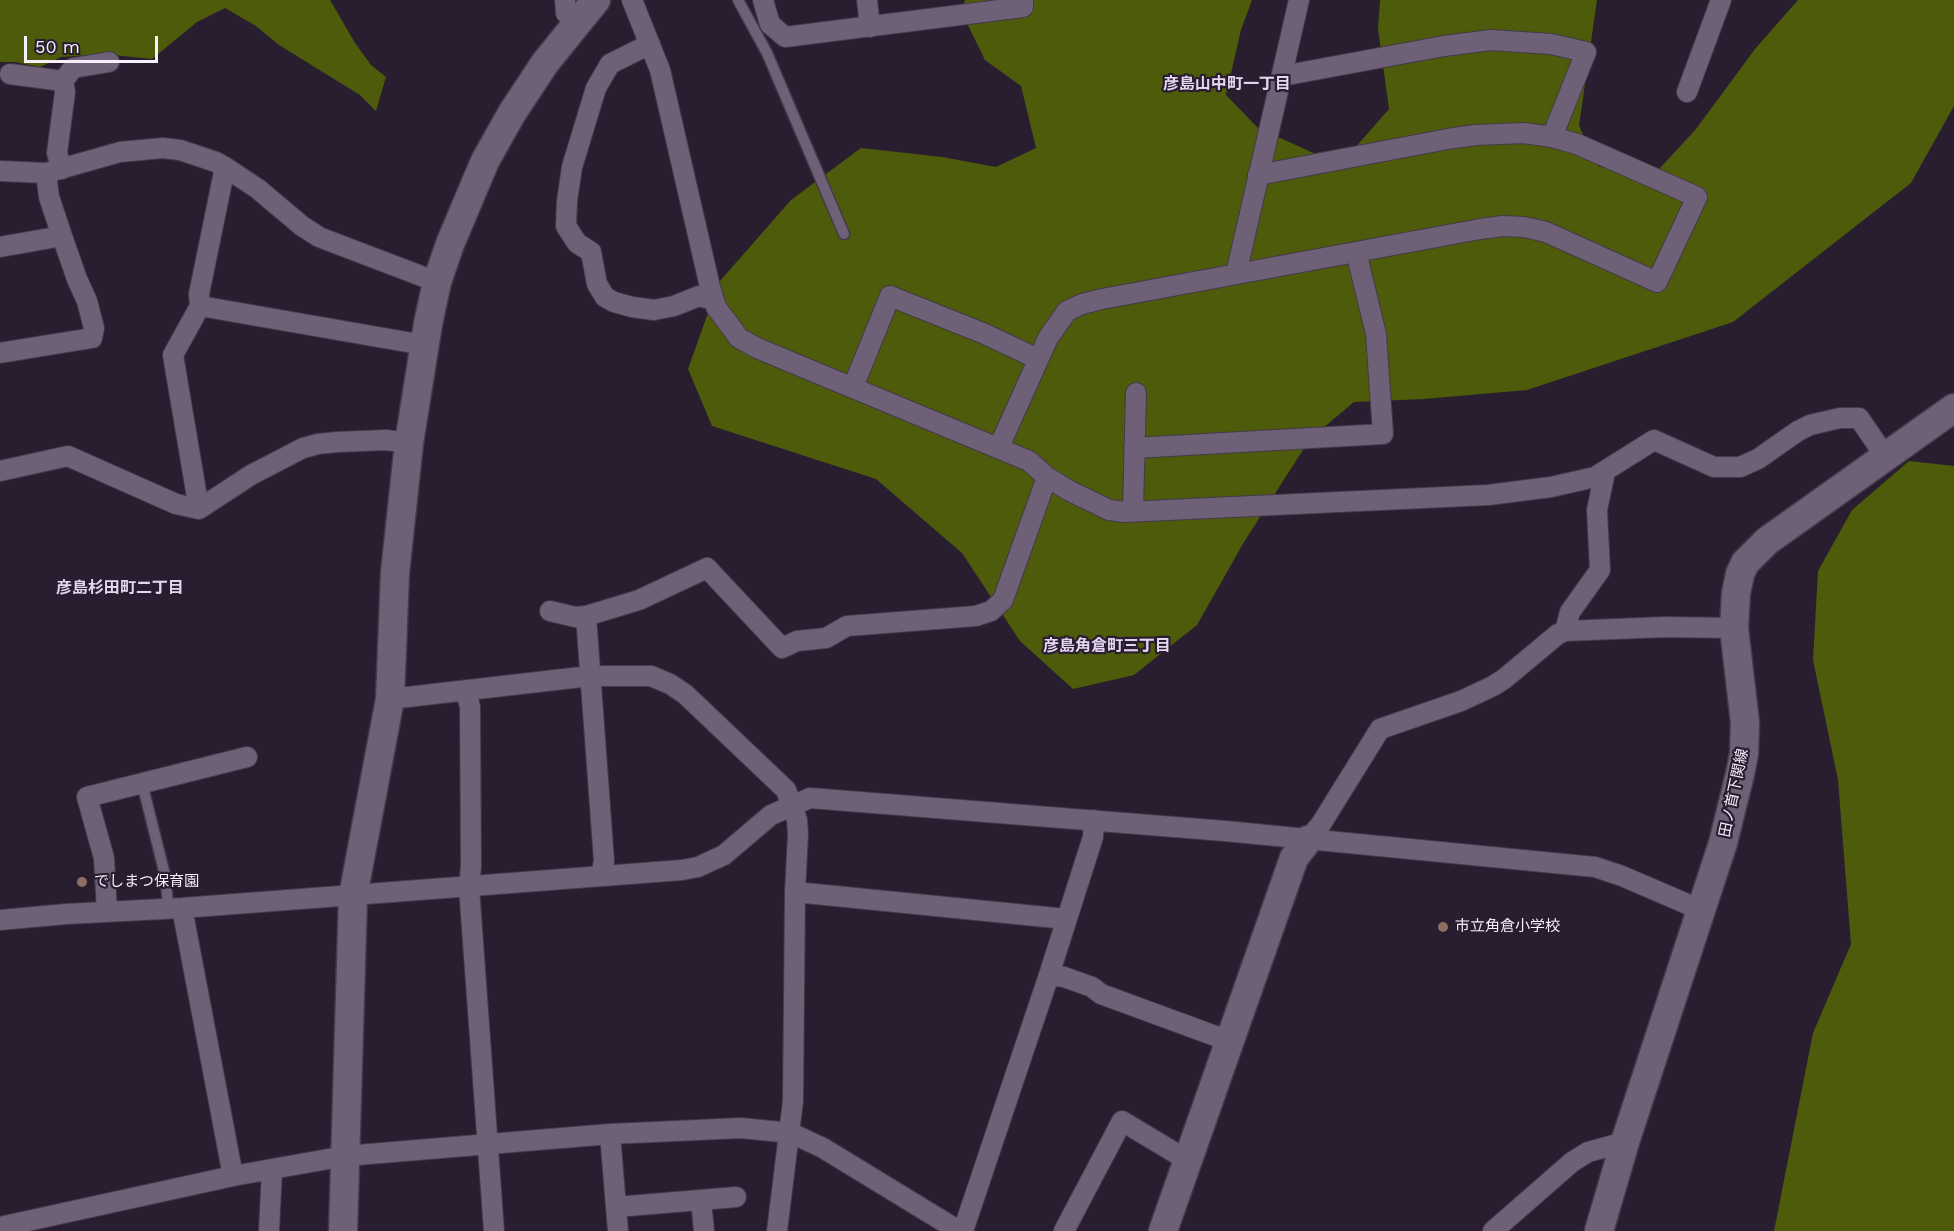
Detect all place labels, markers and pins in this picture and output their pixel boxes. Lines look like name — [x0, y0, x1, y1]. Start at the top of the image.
place label: でしまつ保育園 — [94, 873, 199, 891]
marker: でしまつ保育園 — [75, 875, 89, 889]
place label: 市立角倉小学校 — [1455, 918, 1560, 936]
marker: 市立角倉小学校 — [1436, 920, 1450, 934]

